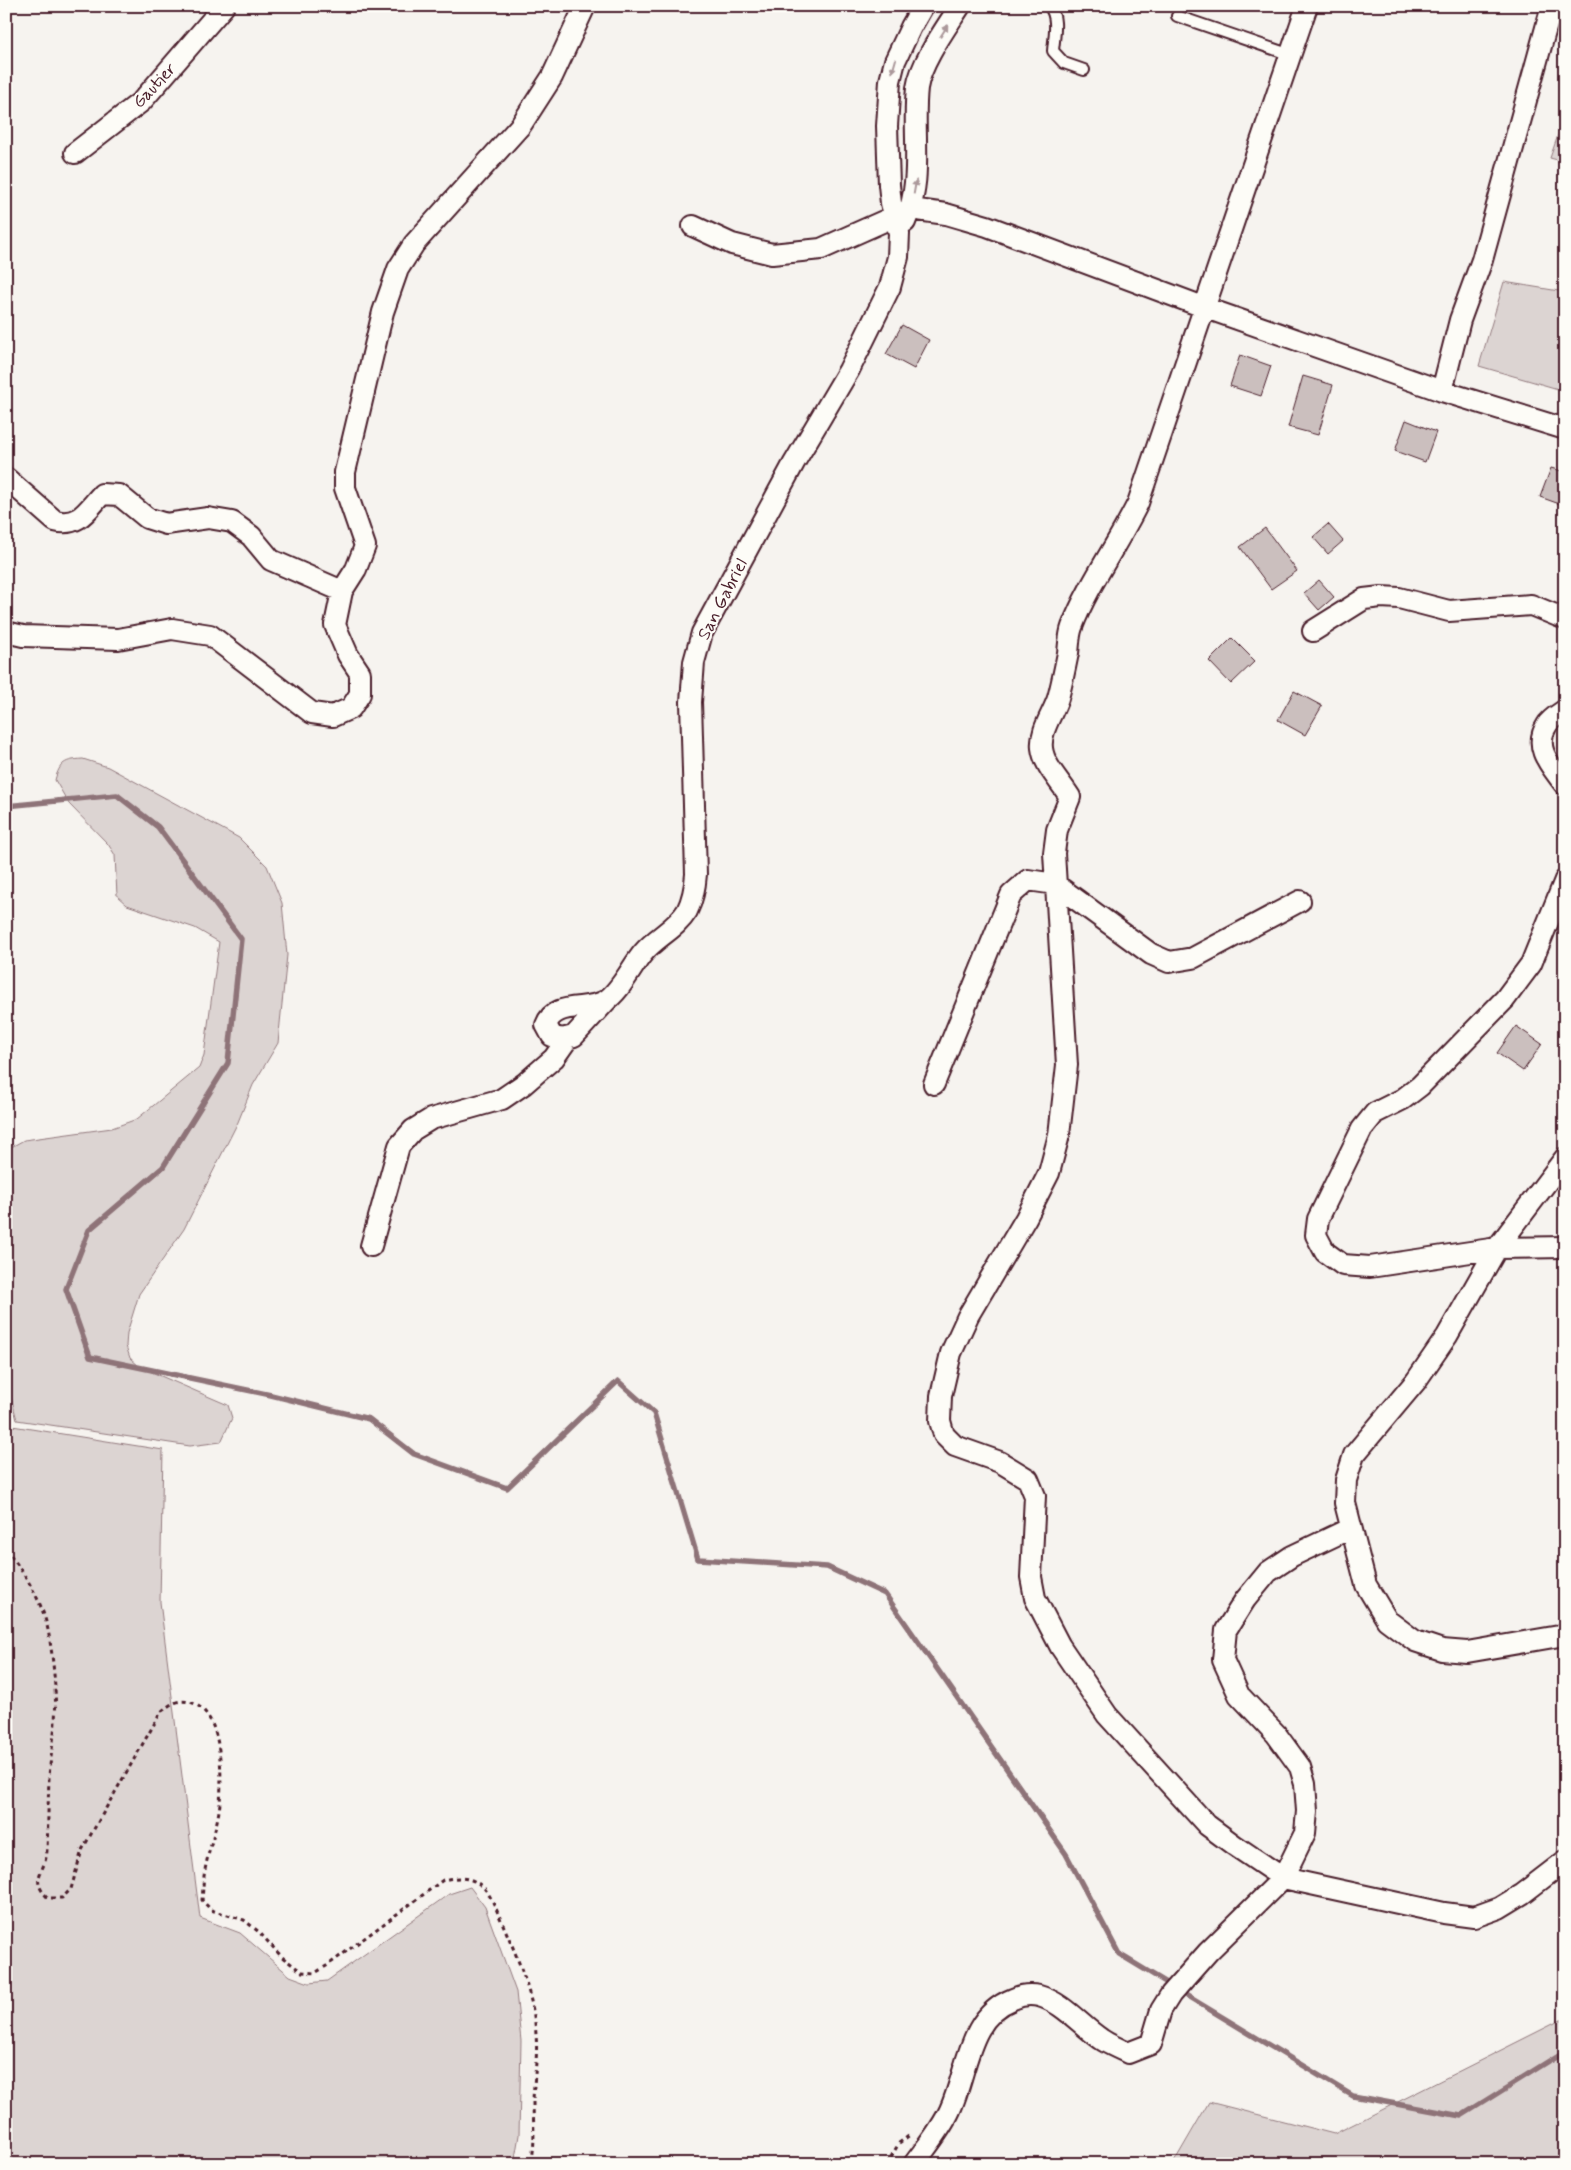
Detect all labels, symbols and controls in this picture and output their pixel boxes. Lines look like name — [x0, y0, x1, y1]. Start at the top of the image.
one-way arrow — [940, 24, 949, 37]
street label: Gautier — [127, 57, 182, 114]
one-way arrow — [890, 58, 898, 73]
one-way arrow — [911, 178, 919, 194]
street label: San Gabriel — [692, 555, 754, 644]

